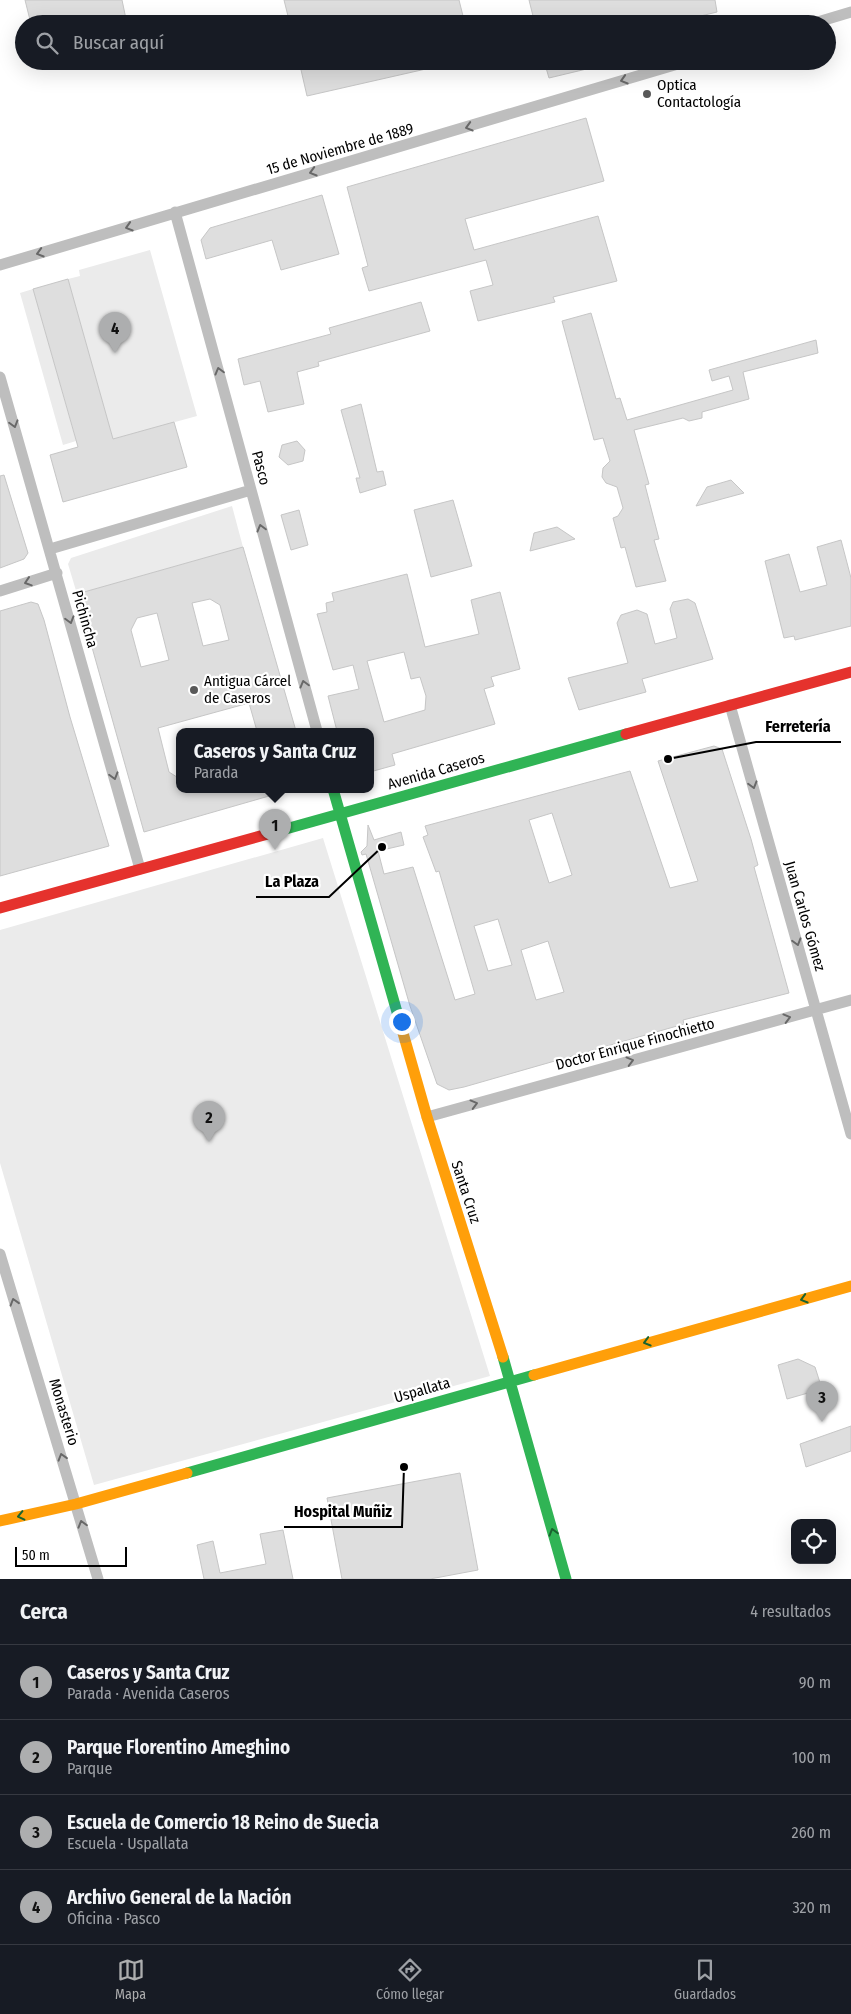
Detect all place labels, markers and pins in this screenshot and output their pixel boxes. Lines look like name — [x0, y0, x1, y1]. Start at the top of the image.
place label: Optica Contactología — [657, 76, 741, 111]
marker: Optica Contactología — [641, 88, 653, 100]
pin: 4 — [99, 312, 131, 353]
place label: Antigua Cárcel de Caseros — [204, 672, 291, 707]
marker: Antigua Cárcel de Caseros — [188, 684, 200, 696]
callout: Ferretería — [756, 711, 841, 742]
pin: 1 — [259, 809, 291, 850]
callout: La Plaza — [256, 866, 329, 897]
pin: 2 — [193, 1101, 225, 1142]
pin: 3 — [806, 1381, 838, 1422]
callout: Hospital Muñiz — [284, 1496, 402, 1527]

